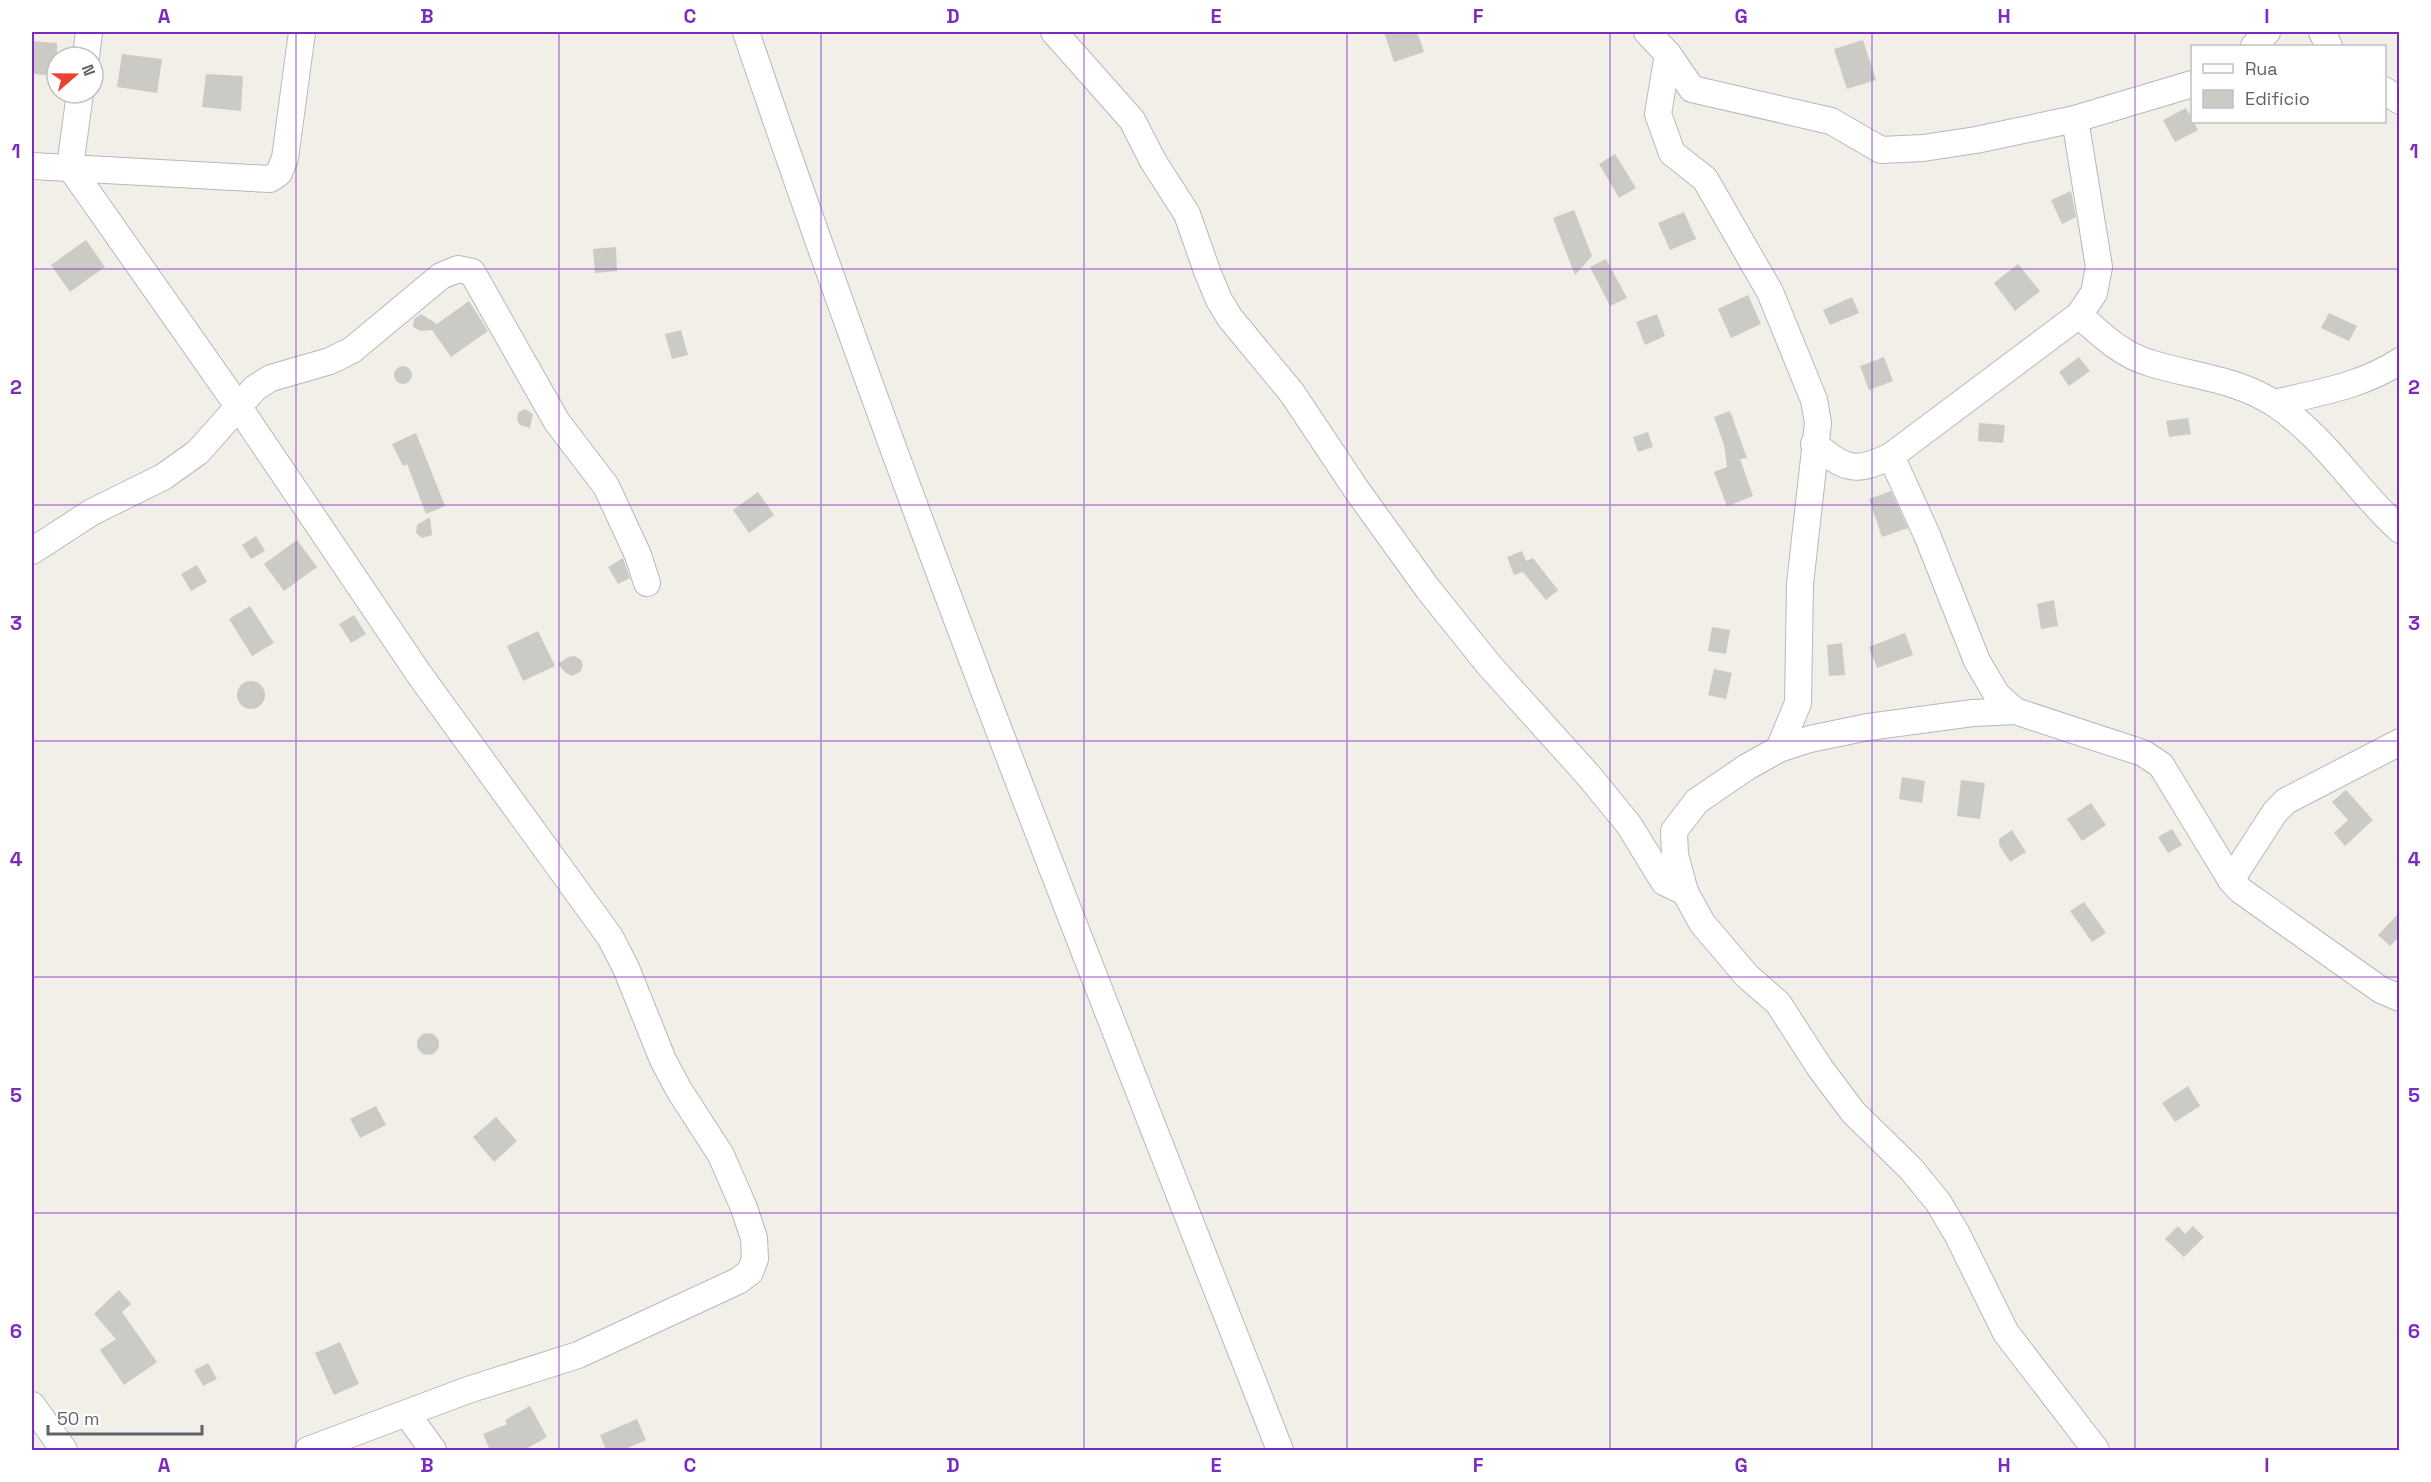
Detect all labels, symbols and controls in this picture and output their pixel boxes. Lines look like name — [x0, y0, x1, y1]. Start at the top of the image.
text: A — [158, 3, 171, 29]
text: B — [420, 3, 434, 29]
text: C — [684, 3, 697, 29]
text: D — [946, 3, 960, 29]
text: E — [1210, 3, 1222, 29]
text: F — [1473, 3, 1484, 29]
text: G — [1734, 3, 1748, 29]
text: H — [1997, 3, 2011, 29]
text: I — [2264, 3, 2270, 29]
north arrow — [45, 45, 105, 105]
legend — [2191, 45, 2386, 123]
text: Rua — [2245, 57, 2278, 80]
text: N — [77, 61, 100, 79]
text: Edifício — [2245, 87, 2310, 110]
text: 1 — [11, 138, 21, 164]
text: 1 — [2409, 138, 2419, 164]
text: 2 — [10, 374, 22, 400]
text: 2 — [2408, 374, 2420, 400]
text: 3 — [10, 610, 22, 636]
text: 3 — [2408, 610, 2420, 636]
text: 4 — [10, 846, 23, 872]
text: 4 — [2408, 846, 2421, 872]
text: 5 — [10, 1082, 22, 1108]
text: 5 — [2408, 1082, 2420, 1108]
text: 6 — [10, 1318, 22, 1344]
text: 6 — [2408, 1318, 2420, 1344]
scale bar — [48, 1398, 202, 1436]
text: 50 m — [57, 1407, 99, 1430]
text: A — [158, 1452, 171, 1478]
text: B — [420, 1452, 434, 1478]
text: C — [684, 1452, 697, 1478]
text: D — [946, 1452, 960, 1478]
text: E — [1210, 1452, 1222, 1478]
text: F — [1473, 1452, 1484, 1478]
text: G — [1734, 1452, 1748, 1478]
text: H — [1997, 1452, 2011, 1478]
text: I — [2264, 1452, 2270, 1478]

